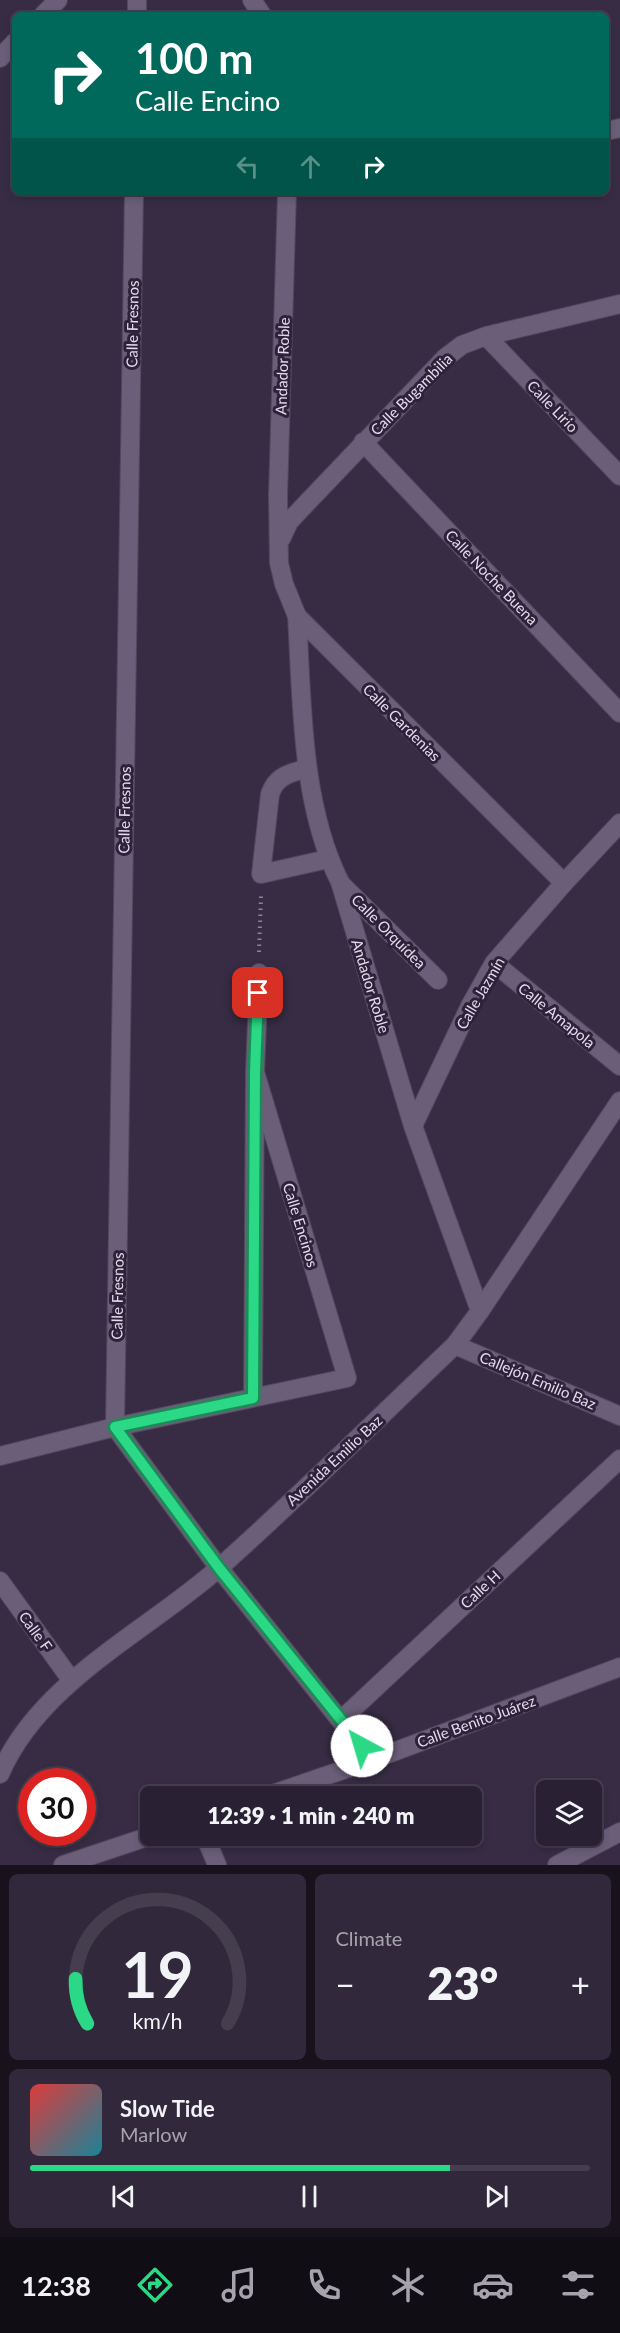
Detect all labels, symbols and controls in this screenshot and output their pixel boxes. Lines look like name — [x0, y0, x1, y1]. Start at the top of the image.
text: 100 m — [135, 33, 253, 83]
icon: right — [36, 36, 114, 114]
text: Calle Encino — [135, 84, 280, 117]
icon: left — [231, 150, 264, 183]
icon: ahead — [294, 150, 327, 183]
icon: right — [357, 150, 390, 183]
street label: Calle Fresnos — [122, 280, 142, 368]
street label: Andador Roble — [271, 317, 293, 415]
street label: Calle Bugambilia — [366, 349, 456, 439]
street label: Calle Lirio — [524, 376, 582, 436]
street label: Calle Noche Buena — [442, 526, 542, 628]
street label: Calle Gardenias — [360, 680, 444, 764]
street label: Calle Fresnos — [114, 766, 134, 854]
street label: Calle Orquídea — [348, 890, 430, 972]
street label: Andador Roble — [348, 937, 394, 1035]
street label: Calle Jazmín — [452, 954, 508, 1032]
pin — [232, 967, 283, 1018]
icon: arrive — [241, 976, 274, 1009]
street label: Calle Amapola — [515, 979, 599, 1051]
street label: Calle Encinos — [280, 1181, 322, 1269]
street label: Calle Fresnos — [107, 1252, 127, 1340]
street label: Callejón Emilio Baz — [477, 1347, 599, 1413]
street label: Avenida Emilio Baz — [282, 1411, 386, 1509]
street label: Calle H — [456, 1566, 504, 1612]
street label: Calle F — [16, 1608, 56, 1654]
street label: Calle Benito Juárez — [414, 1691, 538, 1751]
position arrow — [330, 1714, 394, 1778]
speed limit sign: 30 — [18, 1768, 96, 1846]
map controls — [536, 1780, 602, 1846]
button: layers — [536, 1780, 602, 1846]
text: 12:39 · 1 min · 240 m — [208, 1802, 414, 1829]
text: Climate — [336, 1926, 402, 1950]
text: 19 — [121, 1936, 193, 2011]
text: 23° — [427, 1956, 498, 2010]
text: − — [336, 1964, 355, 2004]
text: + — [571, 1964, 590, 2004]
text: km/h — [132, 2008, 182, 2034]
text: Slow Tide — [120, 2095, 215, 2122]
text: Marlow — [120, 2122, 187, 2146]
icon: previous — [107, 2180, 140, 2213]
icon: pause — [293, 2180, 326, 2213]
icon: next — [480, 2180, 513, 2213]
icon: directions — [134, 2264, 176, 2306]
icon: music — [218, 2264, 260, 2306]
icon: phone — [303, 2264, 345, 2306]
icon: climate — [387, 2264, 429, 2306]
icon: car — [472, 2264, 514, 2306]
icon: filters — [557, 2264, 599, 2306]
text: 12:38 — [21, 2269, 91, 2302]

